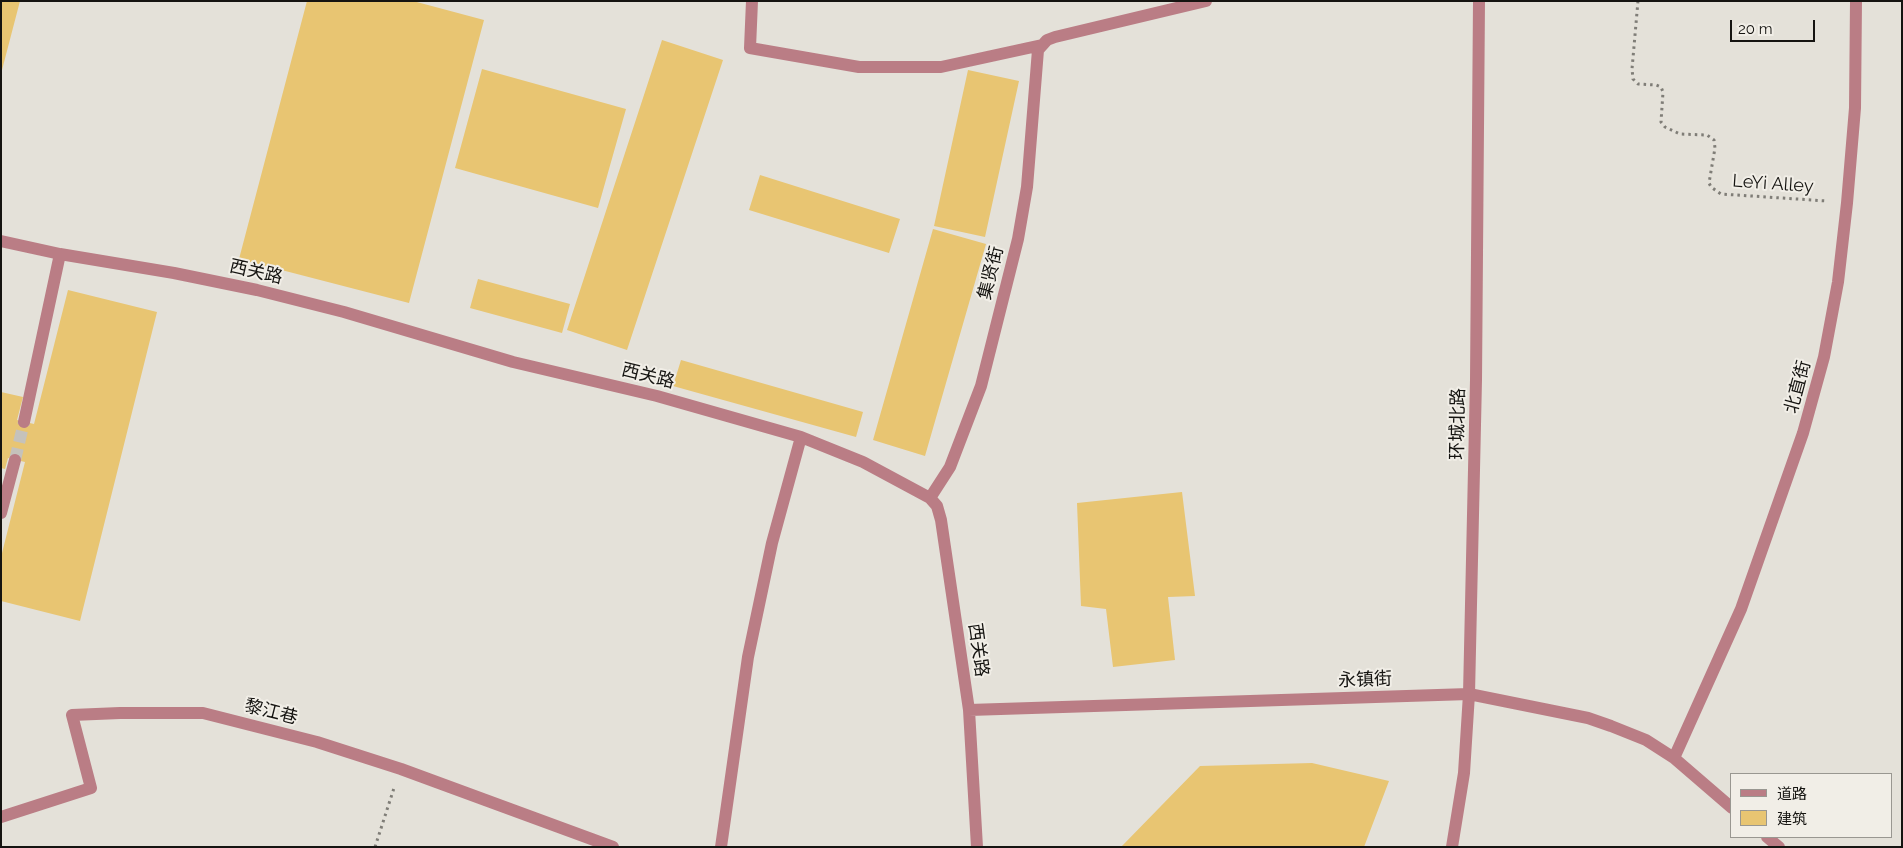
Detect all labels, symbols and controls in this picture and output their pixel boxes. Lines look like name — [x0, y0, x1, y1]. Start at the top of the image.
scale bar — [1733, 10, 1818, 42]
text: 20 m — [1738, 20, 1773, 38]
street label: LeYi Alley — [1732, 170, 1814, 198]
street label: 集贤街 — [974, 244, 1008, 302]
street label: 西关路 — [227, 255, 285, 289]
street label: 北直街 — [1781, 358, 1815, 416]
street label: 西关路 — [619, 359, 677, 393]
street label: 环城北路 — [1447, 388, 1469, 460]
street label: 西关路 — [964, 622, 992, 678]
street label: 永镇街 — [1338, 668, 1392, 692]
street label: 黎江巷 — [242, 695, 300, 729]
legend — [1730, 773, 1893, 838]
text: 道路 — [1777, 785, 1807, 803]
text: 建筑 — [1777, 810, 1807, 828]

